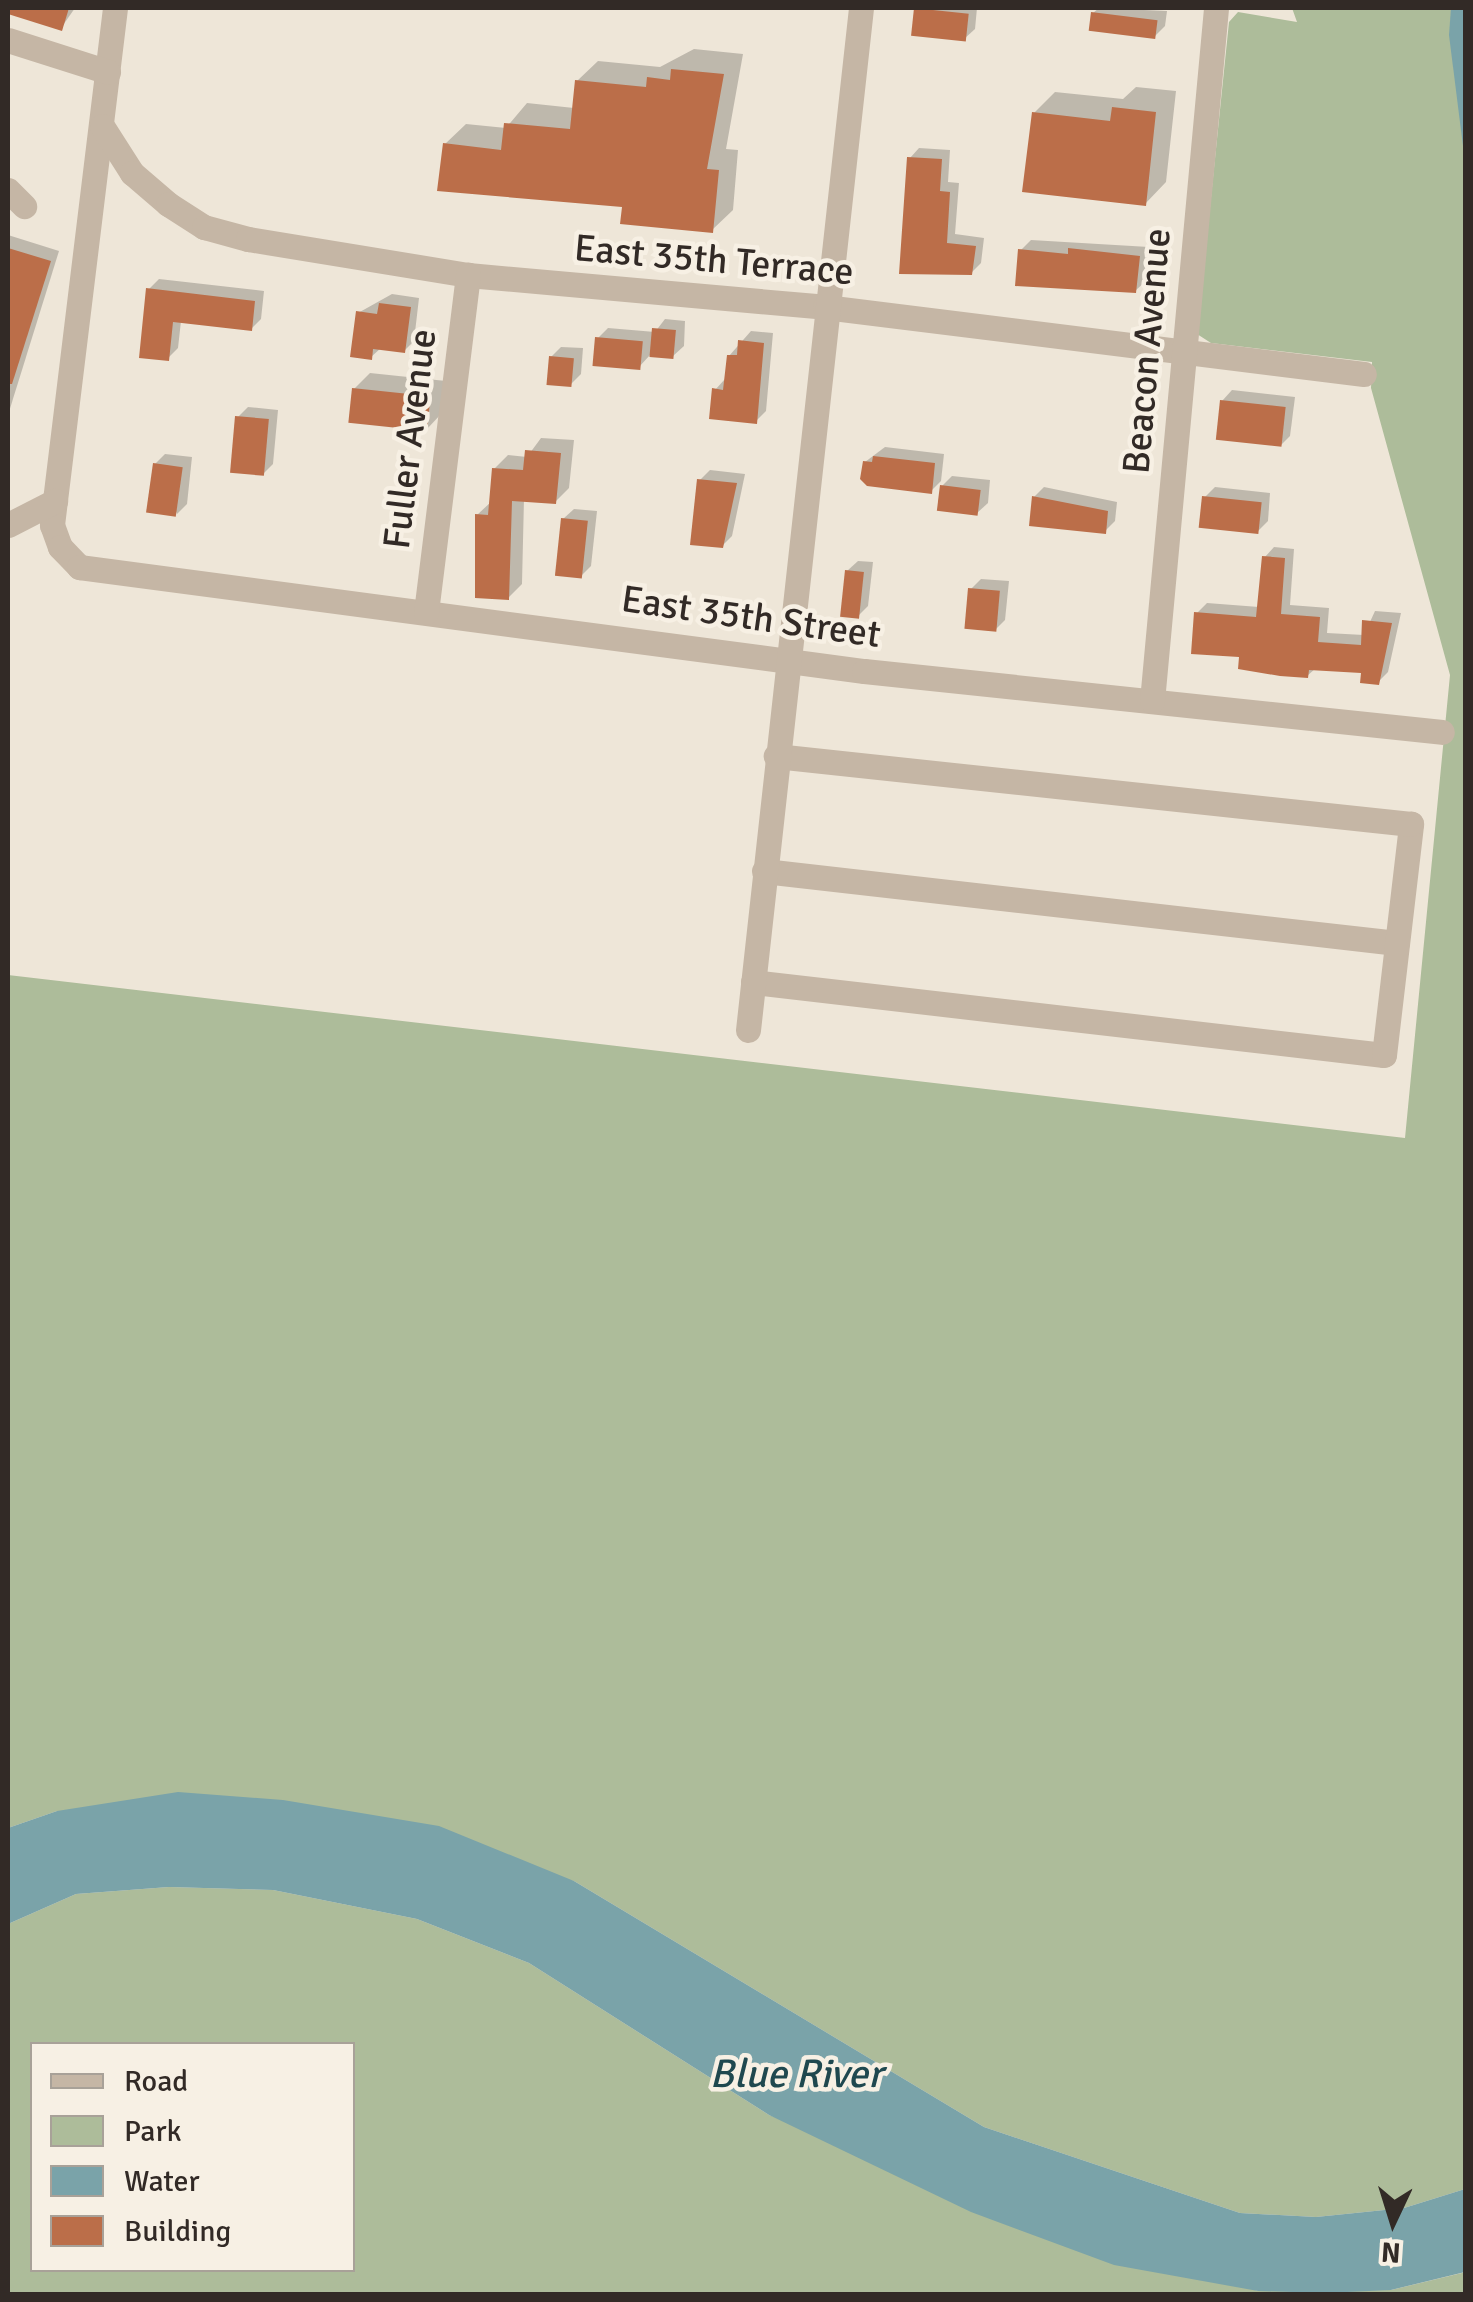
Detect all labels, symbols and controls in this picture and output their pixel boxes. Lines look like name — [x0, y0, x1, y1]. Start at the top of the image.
street label: East 35th Terrace — [572, 225, 856, 295]
street label: Beacon Avenue — [1114, 226, 1180, 476]
street label: Fuller Avenue — [374, 326, 446, 552]
street label: East 35th Street — [619, 576, 883, 658]
legend — [30, 2042, 355, 2272]
water label: Blue River — [710, 2050, 882, 2098]
text: Road — [124, 2063, 188, 2100]
text: Park — [124, 2113, 182, 2150]
text: Water — [124, 2163, 200, 2200]
north arrow — [1343, 2172, 1443, 2272]
text: Building — [124, 2213, 231, 2250]
text: N — [1380, 2234, 1402, 2270]

